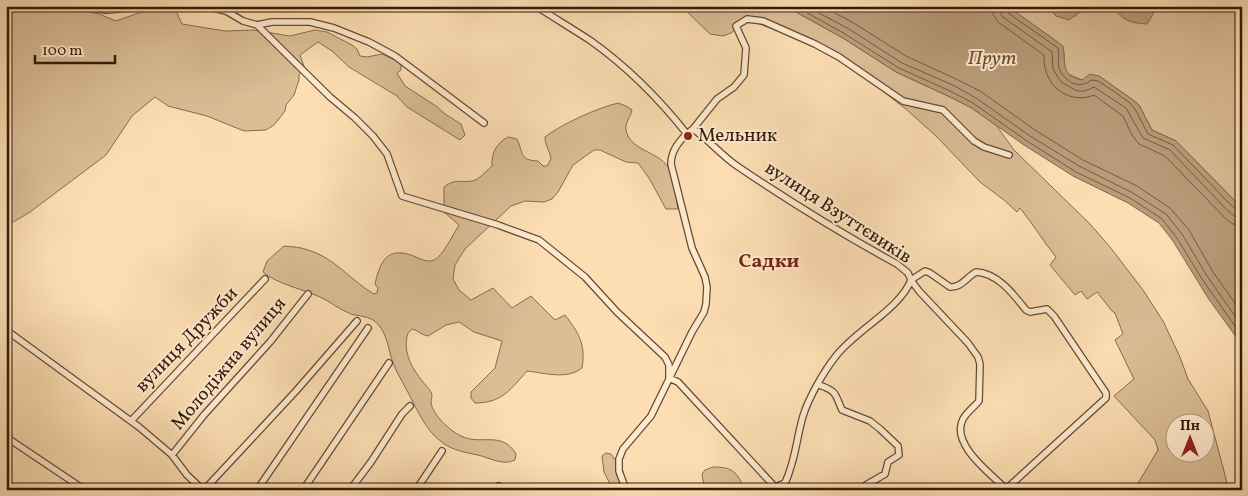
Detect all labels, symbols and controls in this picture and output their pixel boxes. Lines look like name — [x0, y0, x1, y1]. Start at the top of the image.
scale bar — [35, 32, 115, 64]
text: 100 m — [42, 41, 82, 62]
water label: Прут — [968, 45, 1016, 73]
place label: Мельник — [698, 123, 777, 149]
marker: Мельник — [682, 130, 694, 142]
street label: вулиця Взуттєвиків — [759, 156, 917, 270]
district label: Садки — [739, 248, 800, 276]
street label: вулиця Дружби — [130, 282, 244, 398]
street label: Молодіжна вулиця — [166, 292, 293, 436]
north arrow — [1166, 414, 1216, 464]
text: Пн — [1180, 417, 1200, 436]

